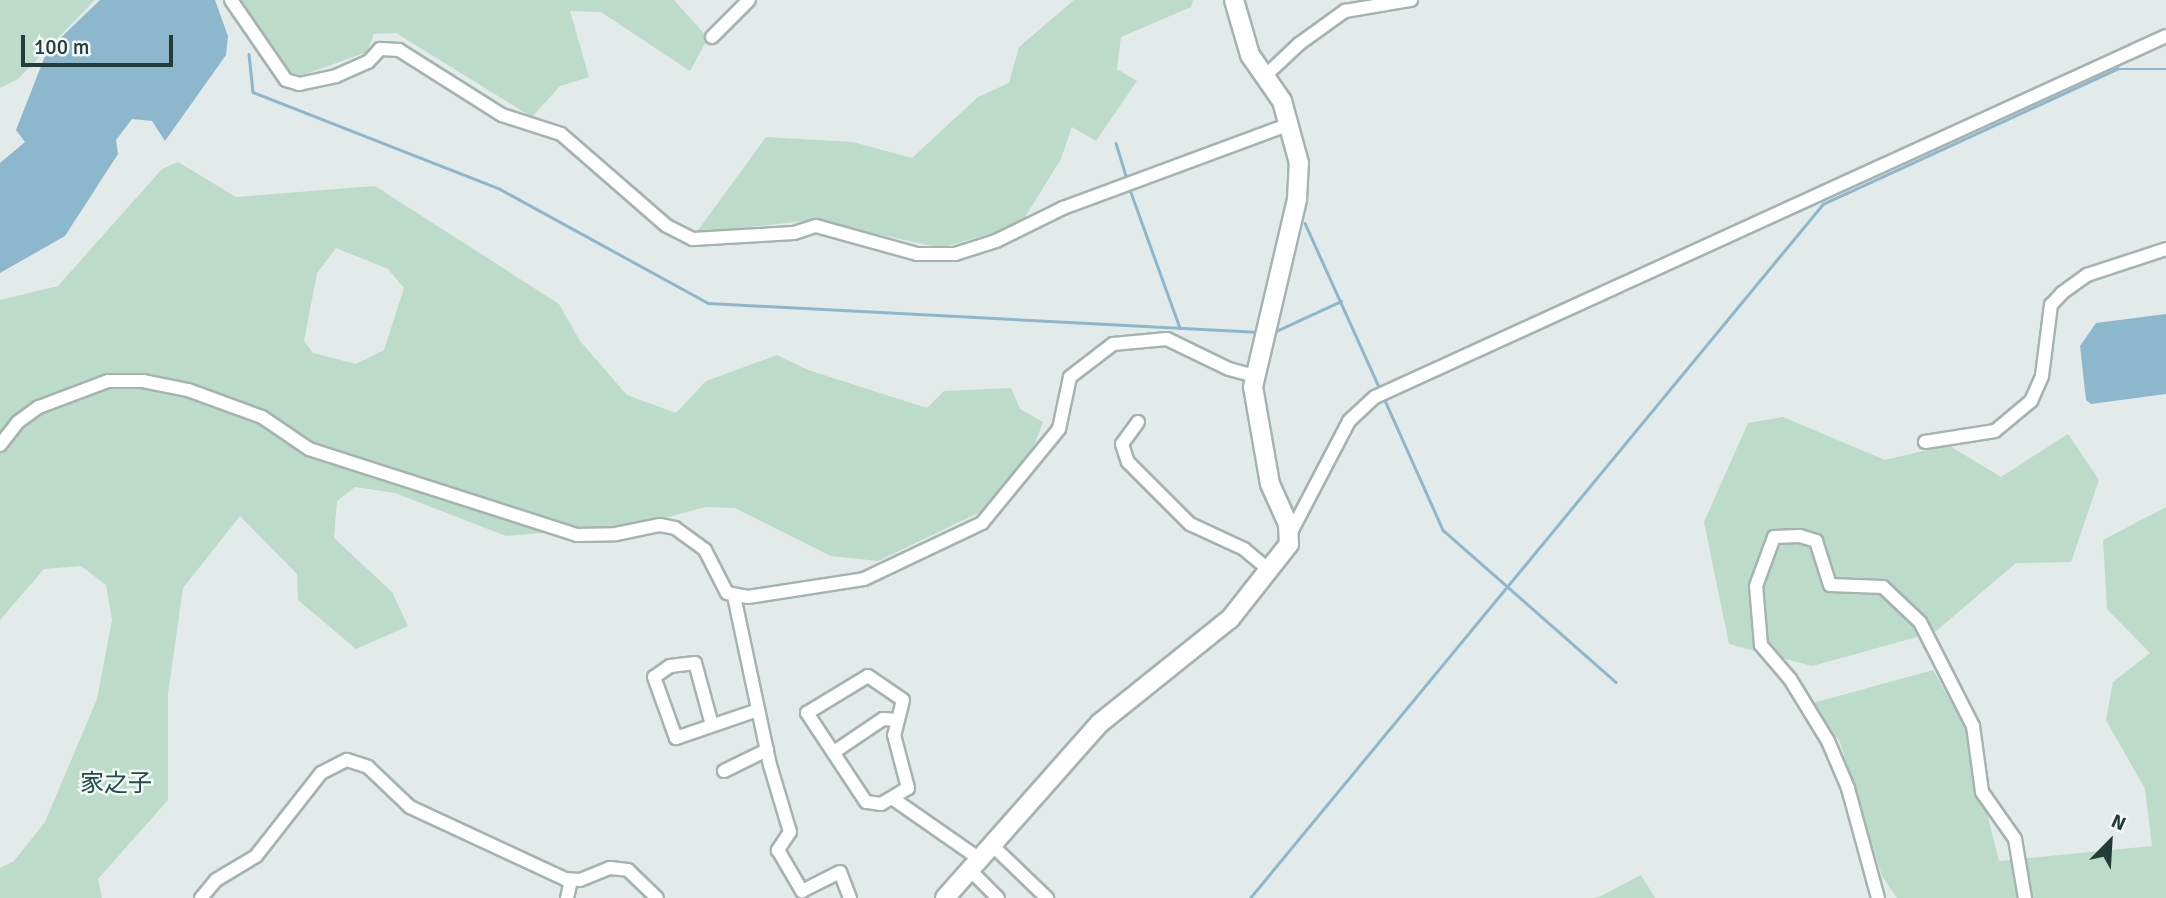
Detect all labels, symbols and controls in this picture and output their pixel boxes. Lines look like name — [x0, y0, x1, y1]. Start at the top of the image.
scale bar — [24, 21, 177, 65]
text: 100 m — [34, 34, 89, 60]
district label: 家之子 — [80, 770, 152, 798]
north arrow — [2075, 807, 2145, 877]
text: N — [2108, 809, 2129, 836]

